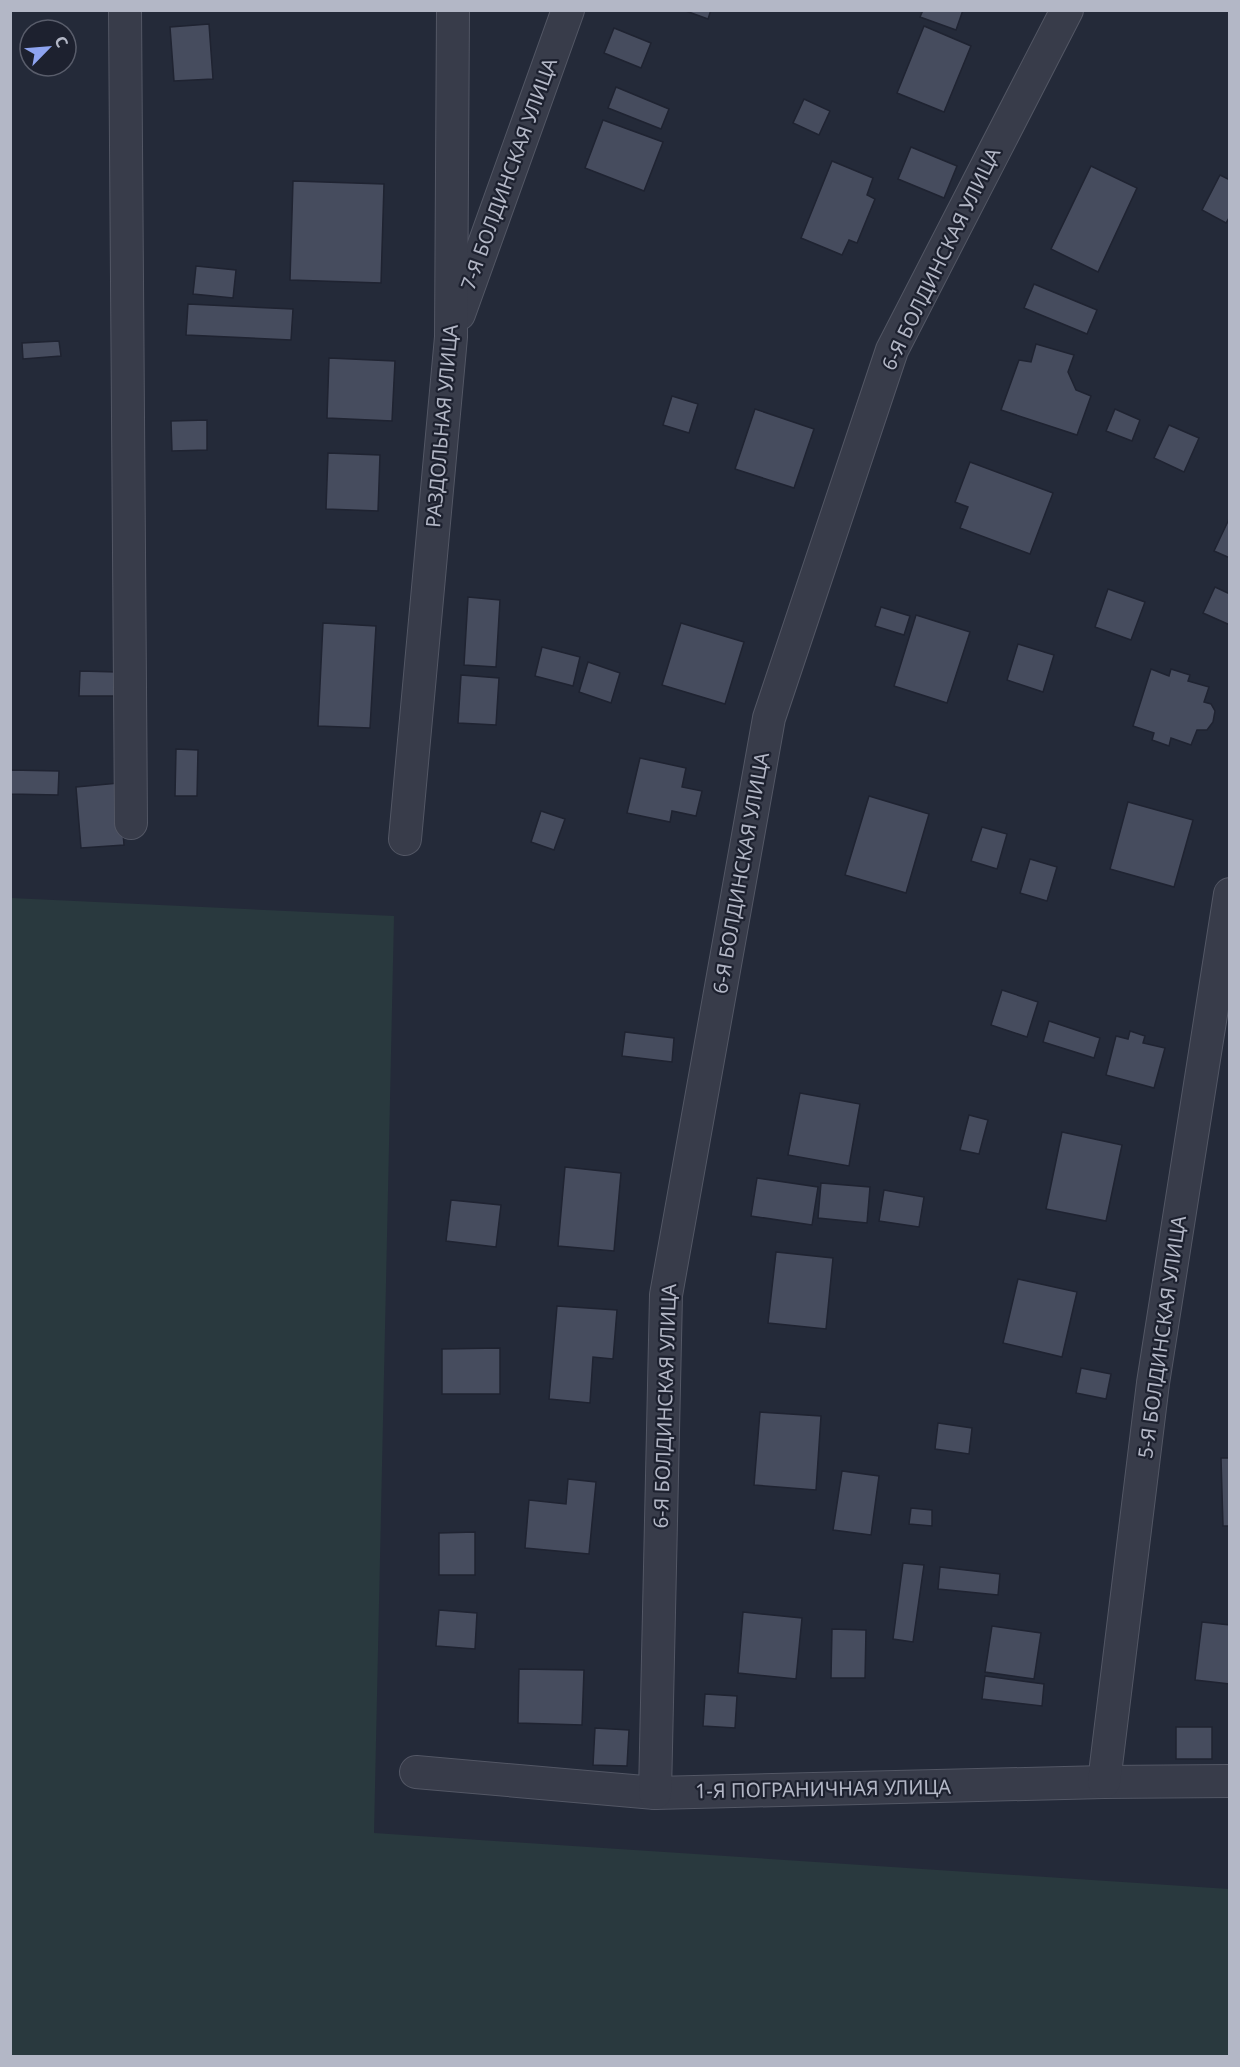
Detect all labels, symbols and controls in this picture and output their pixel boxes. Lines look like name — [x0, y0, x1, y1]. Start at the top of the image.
north arrow — [18, 18, 78, 78]
text: С — [49, 32, 74, 51]
street label: 7-Я БОЛДИНСКАЯ УЛИЦА — [454, 54, 563, 293]
street label: 6-Я БОЛДИНСКАЯ УЛИЦА — [875, 143, 1006, 375]
street label: РАЗДОЛЬНАЯ УЛИЦА — [419, 323, 464, 529]
street label: 6-Я БОЛДИНСКАЯ УЛИЦА — [706, 750, 775, 996]
street label: 5-Я БОЛДИНСКАЯ УЛИЦА — [1131, 1214, 1192, 1460]
street label: 6-Я БОЛДИНСКАЯ УЛИЦА — [647, 1283, 682, 1529]
street label: 1-Я ПОГРАНИЧНАЯ УЛИЦА — [695, 1773, 951, 1804]

